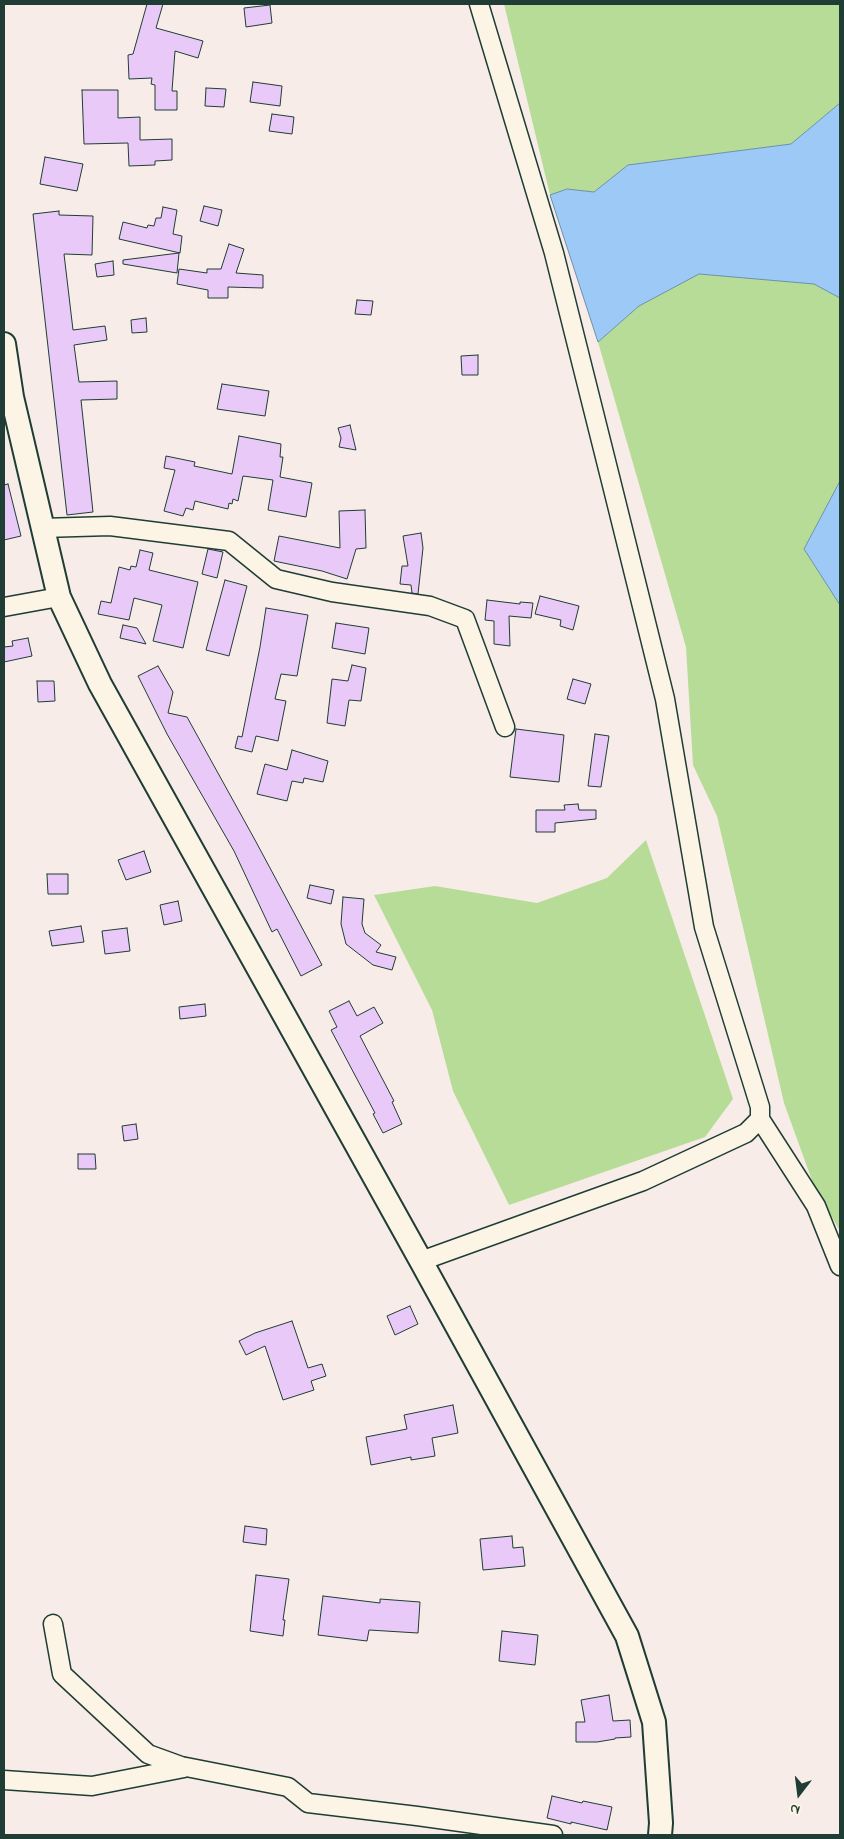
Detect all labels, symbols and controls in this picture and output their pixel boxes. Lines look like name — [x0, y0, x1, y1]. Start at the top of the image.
north arrow — [774, 1769, 824, 1819]
text: N — [788, 1798, 802, 1820]

